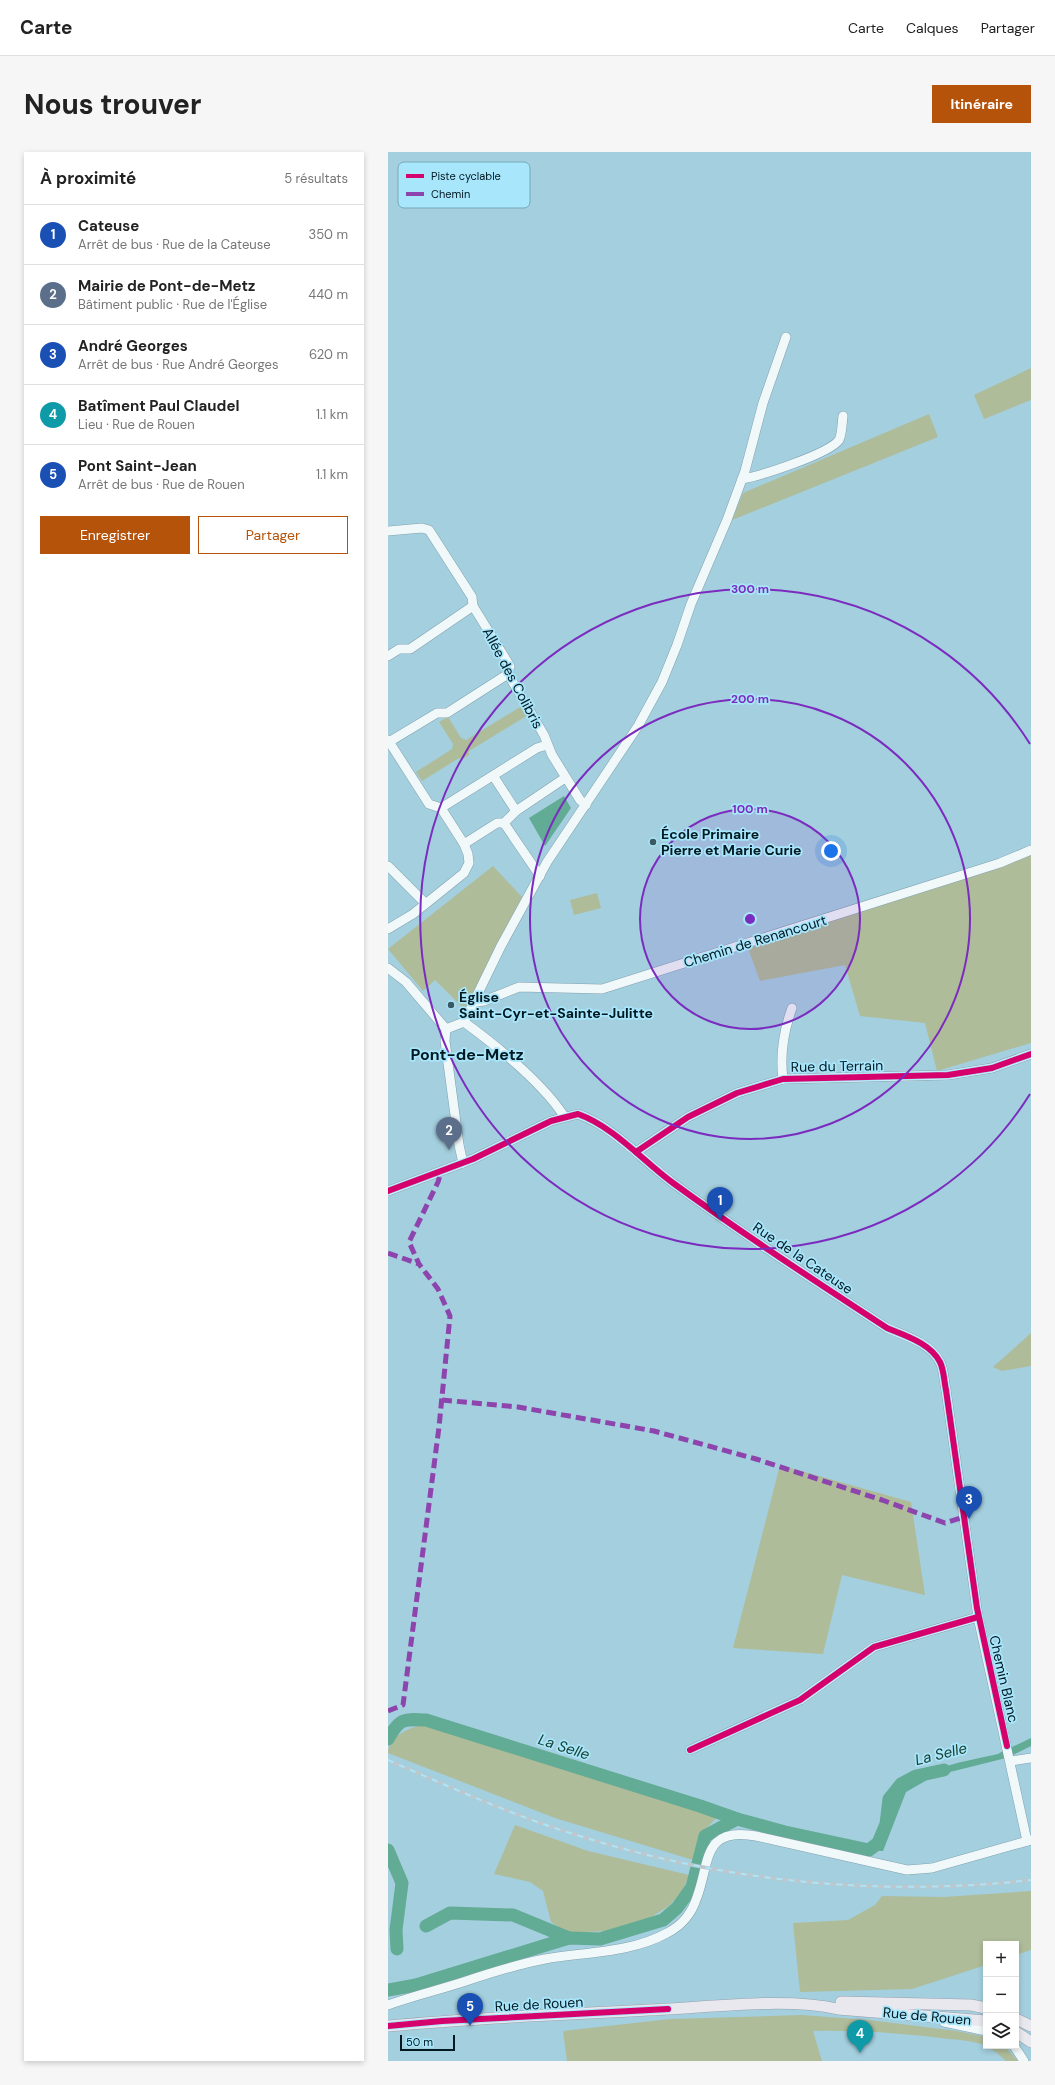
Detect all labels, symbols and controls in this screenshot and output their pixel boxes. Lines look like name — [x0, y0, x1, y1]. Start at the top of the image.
text: Carte — [20, 15, 72, 40]
text: Carte — [848, 19, 884, 37]
text: Calques — [906, 19, 959, 37]
text: Partager — [981, 19, 1035, 37]
button: Itinéraire — [932, 85, 1031, 123]
text: Nous trouver — [24, 86, 201, 123]
legend — [398, 162, 530, 208]
text: À proximité — [40, 167, 136, 189]
text: Piste cyclable — [431, 169, 501, 183]
text: 5 résultats — [284, 170, 348, 187]
text: Chemin — [431, 187, 470, 201]
text: Cateuse — [78, 216, 139, 236]
text: 1 — [51, 226, 55, 243]
text: 350 m — [308, 226, 348, 243]
text: Arrêt de bus · Rue de la Cateuse — [78, 236, 271, 253]
text: Mairie de Pont-de-Metz — [78, 276, 255, 296]
text: 2 — [49, 286, 57, 303]
text: 440 m — [308, 286, 348, 303]
text: Bâtiment public · Rue de l'Église — [78, 296, 267, 313]
text: André Georges — [78, 336, 188, 356]
text: 3 — [49, 346, 57, 363]
text: 620 m — [309, 346, 348, 363]
text: Arrêt de bus · Rue André Georges — [78, 356, 279, 373]
text: Batîment Paul Claudel — [78, 396, 239, 416]
text: 4 — [49, 406, 57, 423]
text: 1.1 km — [316, 406, 348, 423]
text: Lieu · Rue de Rouen — [78, 416, 195, 433]
text: Pont Saint-Jean — [78, 456, 197, 476]
text: 5 — [49, 466, 57, 483]
text: 1.1 km — [316, 466, 348, 483]
text: Arrêt de bus · Rue de Rouen — [78, 476, 245, 493]
button: Enregistrer — [40, 516, 190, 554]
button: Partager — [198, 516, 348, 554]
text: 300 m — [731, 581, 769, 597]
street label: Allée des Colibris — [479, 624, 547, 732]
text: 200 m — [731, 691, 769, 707]
text: 100 m — [732, 801, 768, 817]
place label: École Primaire Pierre et Marie Curie — [661, 825, 801, 859]
marker: École Primaire Pierre et Marie Curie — [648, 837, 658, 847]
your location — [821, 841, 841, 861]
street label: Chemin de Renancourt — [681, 911, 829, 971]
centre of rings — [743, 912, 757, 926]
place label: Église Saint-Cyr-et-Sainte-Julitte — [459, 988, 653, 1022]
marker: Église Saint-Cyr-et-Sainte-Julitte — [446, 1000, 456, 1010]
district label: Pont-de-Metz — [411, 1044, 524, 1065]
street label: Rue du Terrain — [791, 1056, 883, 1076]
pin: 2 — [436, 1117, 462, 1150]
pin: 1 — [707, 1187, 733, 1220]
street label: Rue de la Cateuse — [750, 1218, 856, 1298]
pin: 3 — [956, 1486, 982, 1519]
street label: Chemin Blanc — [985, 1634, 1023, 1724]
water label: La Selle — [536, 1729, 593, 1765]
water label: La Selle — [913, 1738, 970, 1770]
map controls — [983, 1941, 1019, 2049]
button: + — [983, 1941, 1019, 1977]
button: − — [983, 1977, 1019, 2013]
pin: 5 — [457, 1993, 483, 2026]
street label: Rue de Rouen — [494, 1993, 584, 2015]
street label: Rue de Rouen — [882, 2003, 972, 2029]
button: layers — [983, 2013, 1019, 2049]
pin: 4 — [847, 2020, 873, 2053]
scale bar — [400, 2033, 455, 2052]
text: 50 m — [406, 2035, 433, 2049]

